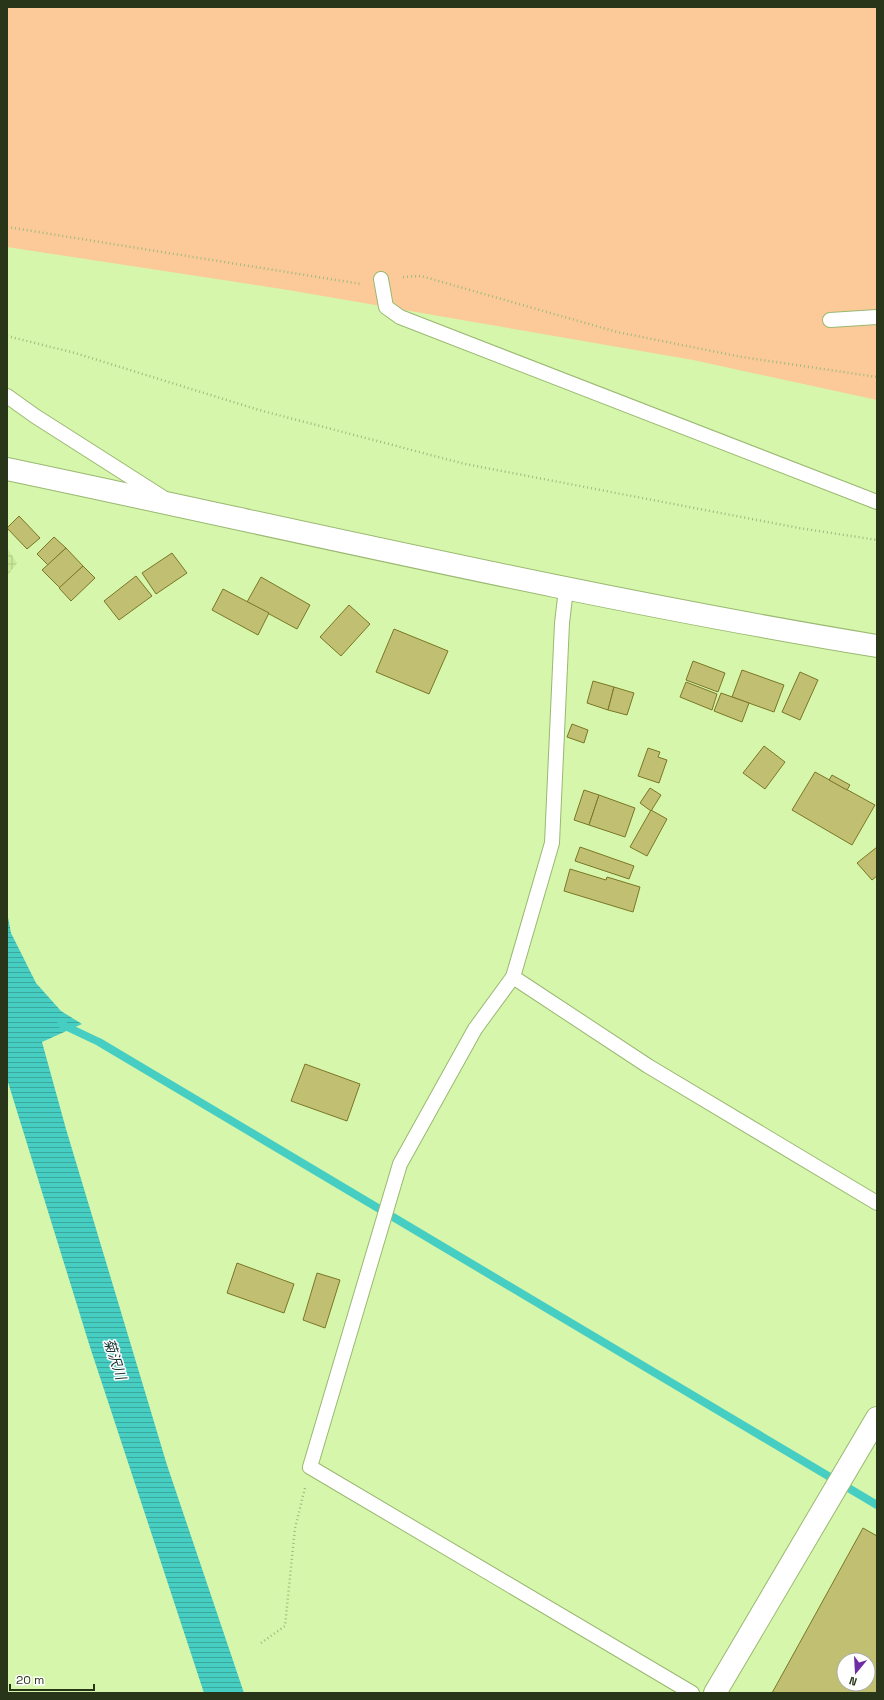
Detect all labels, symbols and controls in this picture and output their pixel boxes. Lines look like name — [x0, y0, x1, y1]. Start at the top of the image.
water label: 菊沢川 — [100, 1336, 131, 1384]
north arrow — [836, 1652, 876, 1692]
scale bar — [10, 1666, 94, 1692]
text: 20 m — [16, 1672, 44, 1688]
text: N — [847, 1674, 859, 1689]

